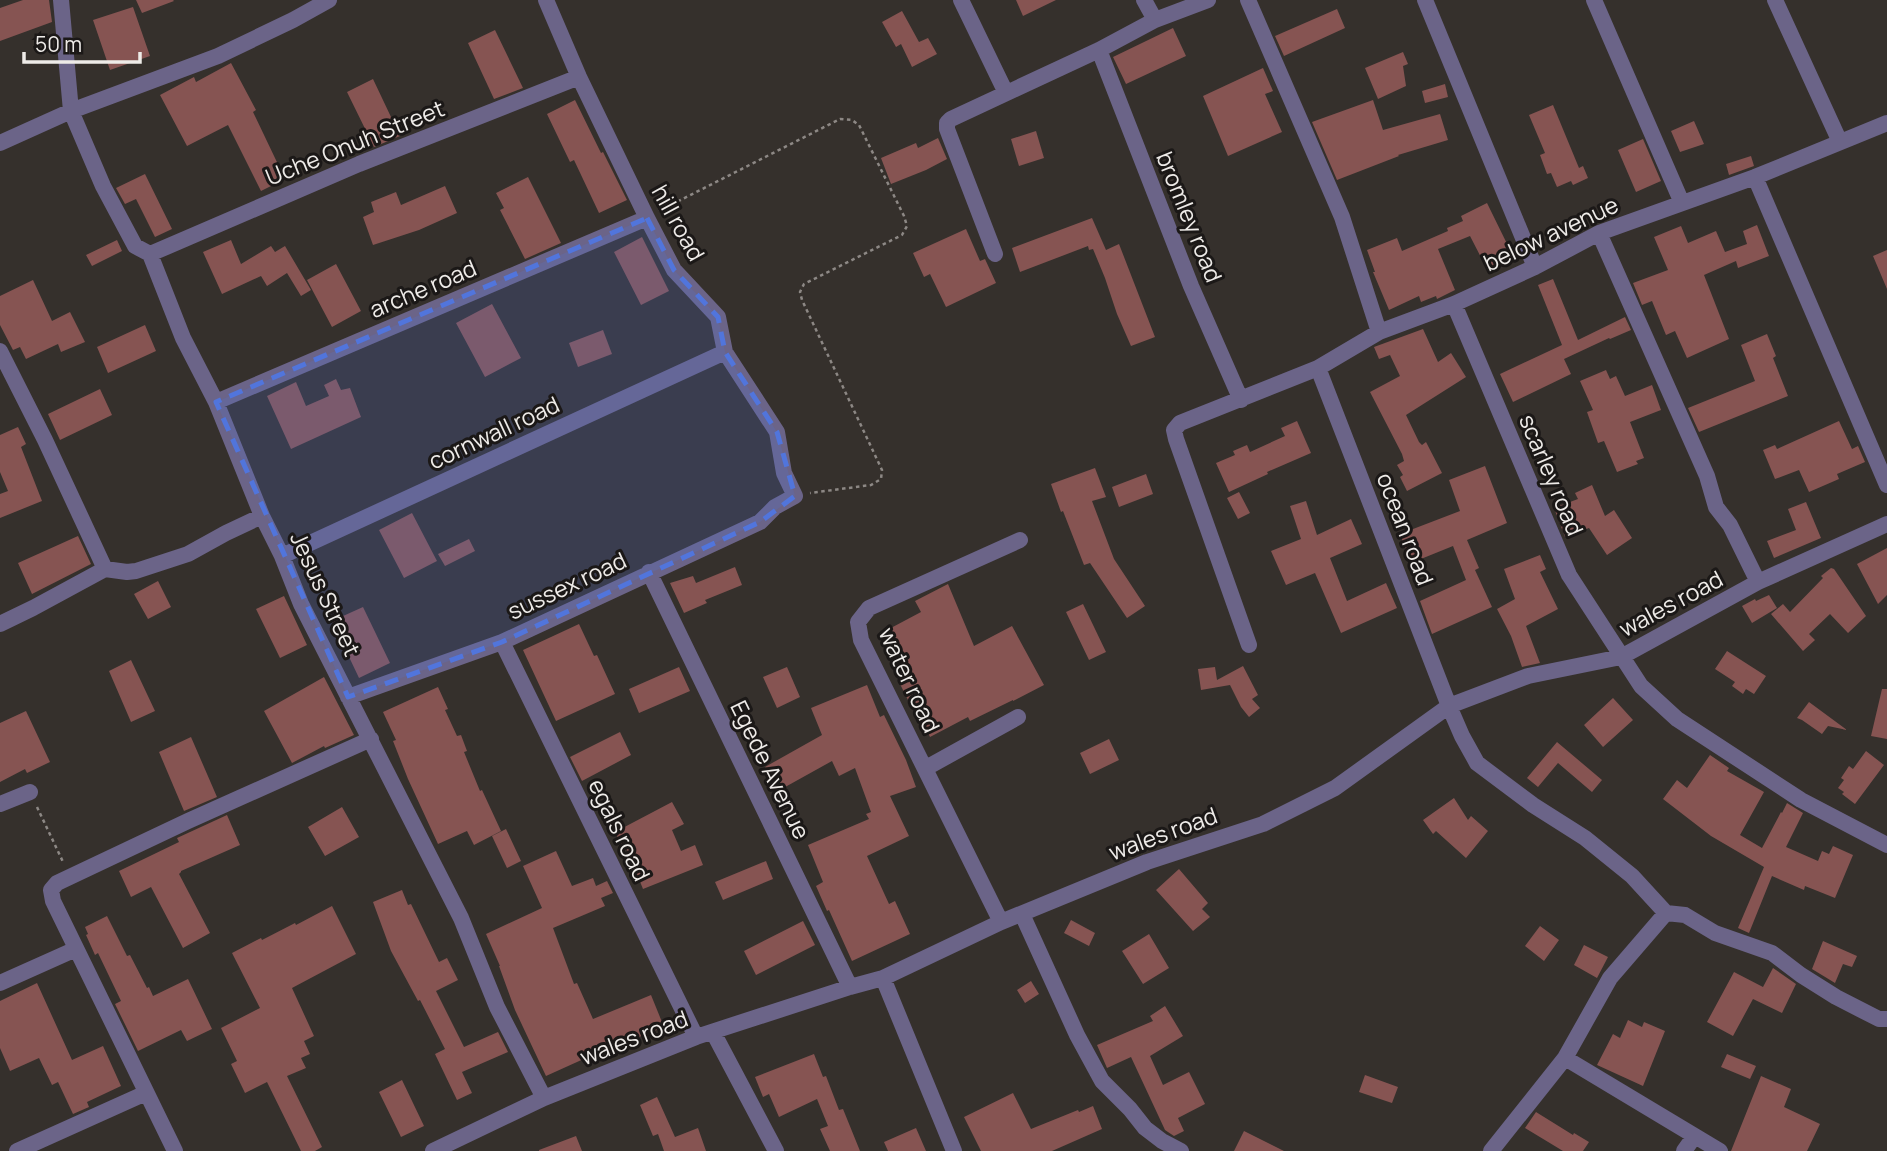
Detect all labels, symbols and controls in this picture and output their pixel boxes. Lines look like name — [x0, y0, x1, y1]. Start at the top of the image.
scale bar — [24, 21, 140, 65]
text: 50 m — [35, 30, 82, 58]
street label: Uche Onuh Street — [260, 92, 449, 193]
street label: bromley road — [1149, 147, 1231, 287]
street label: hill road — [645, 179, 713, 266]
street label: below avenue — [1478, 188, 1623, 278]
street label: arche road — [364, 251, 481, 325]
street label: cornwall road — [423, 388, 564, 476]
street label: scarley road — [1512, 409, 1592, 540]
street label: ocean road — [1370, 468, 1442, 590]
street label: Jesus Street — [283, 526, 369, 661]
street label: sussex road — [502, 544, 631, 627]
street label: wales road — [1613, 562, 1728, 644]
street label: water road — [872, 622, 948, 738]
street label: Egede Avenue — [724, 695, 818, 844]
street label: egals road — [581, 773, 658, 886]
street label: wales road — [1104, 799, 1221, 867]
street label: wales road — [575, 1002, 692, 1072]

